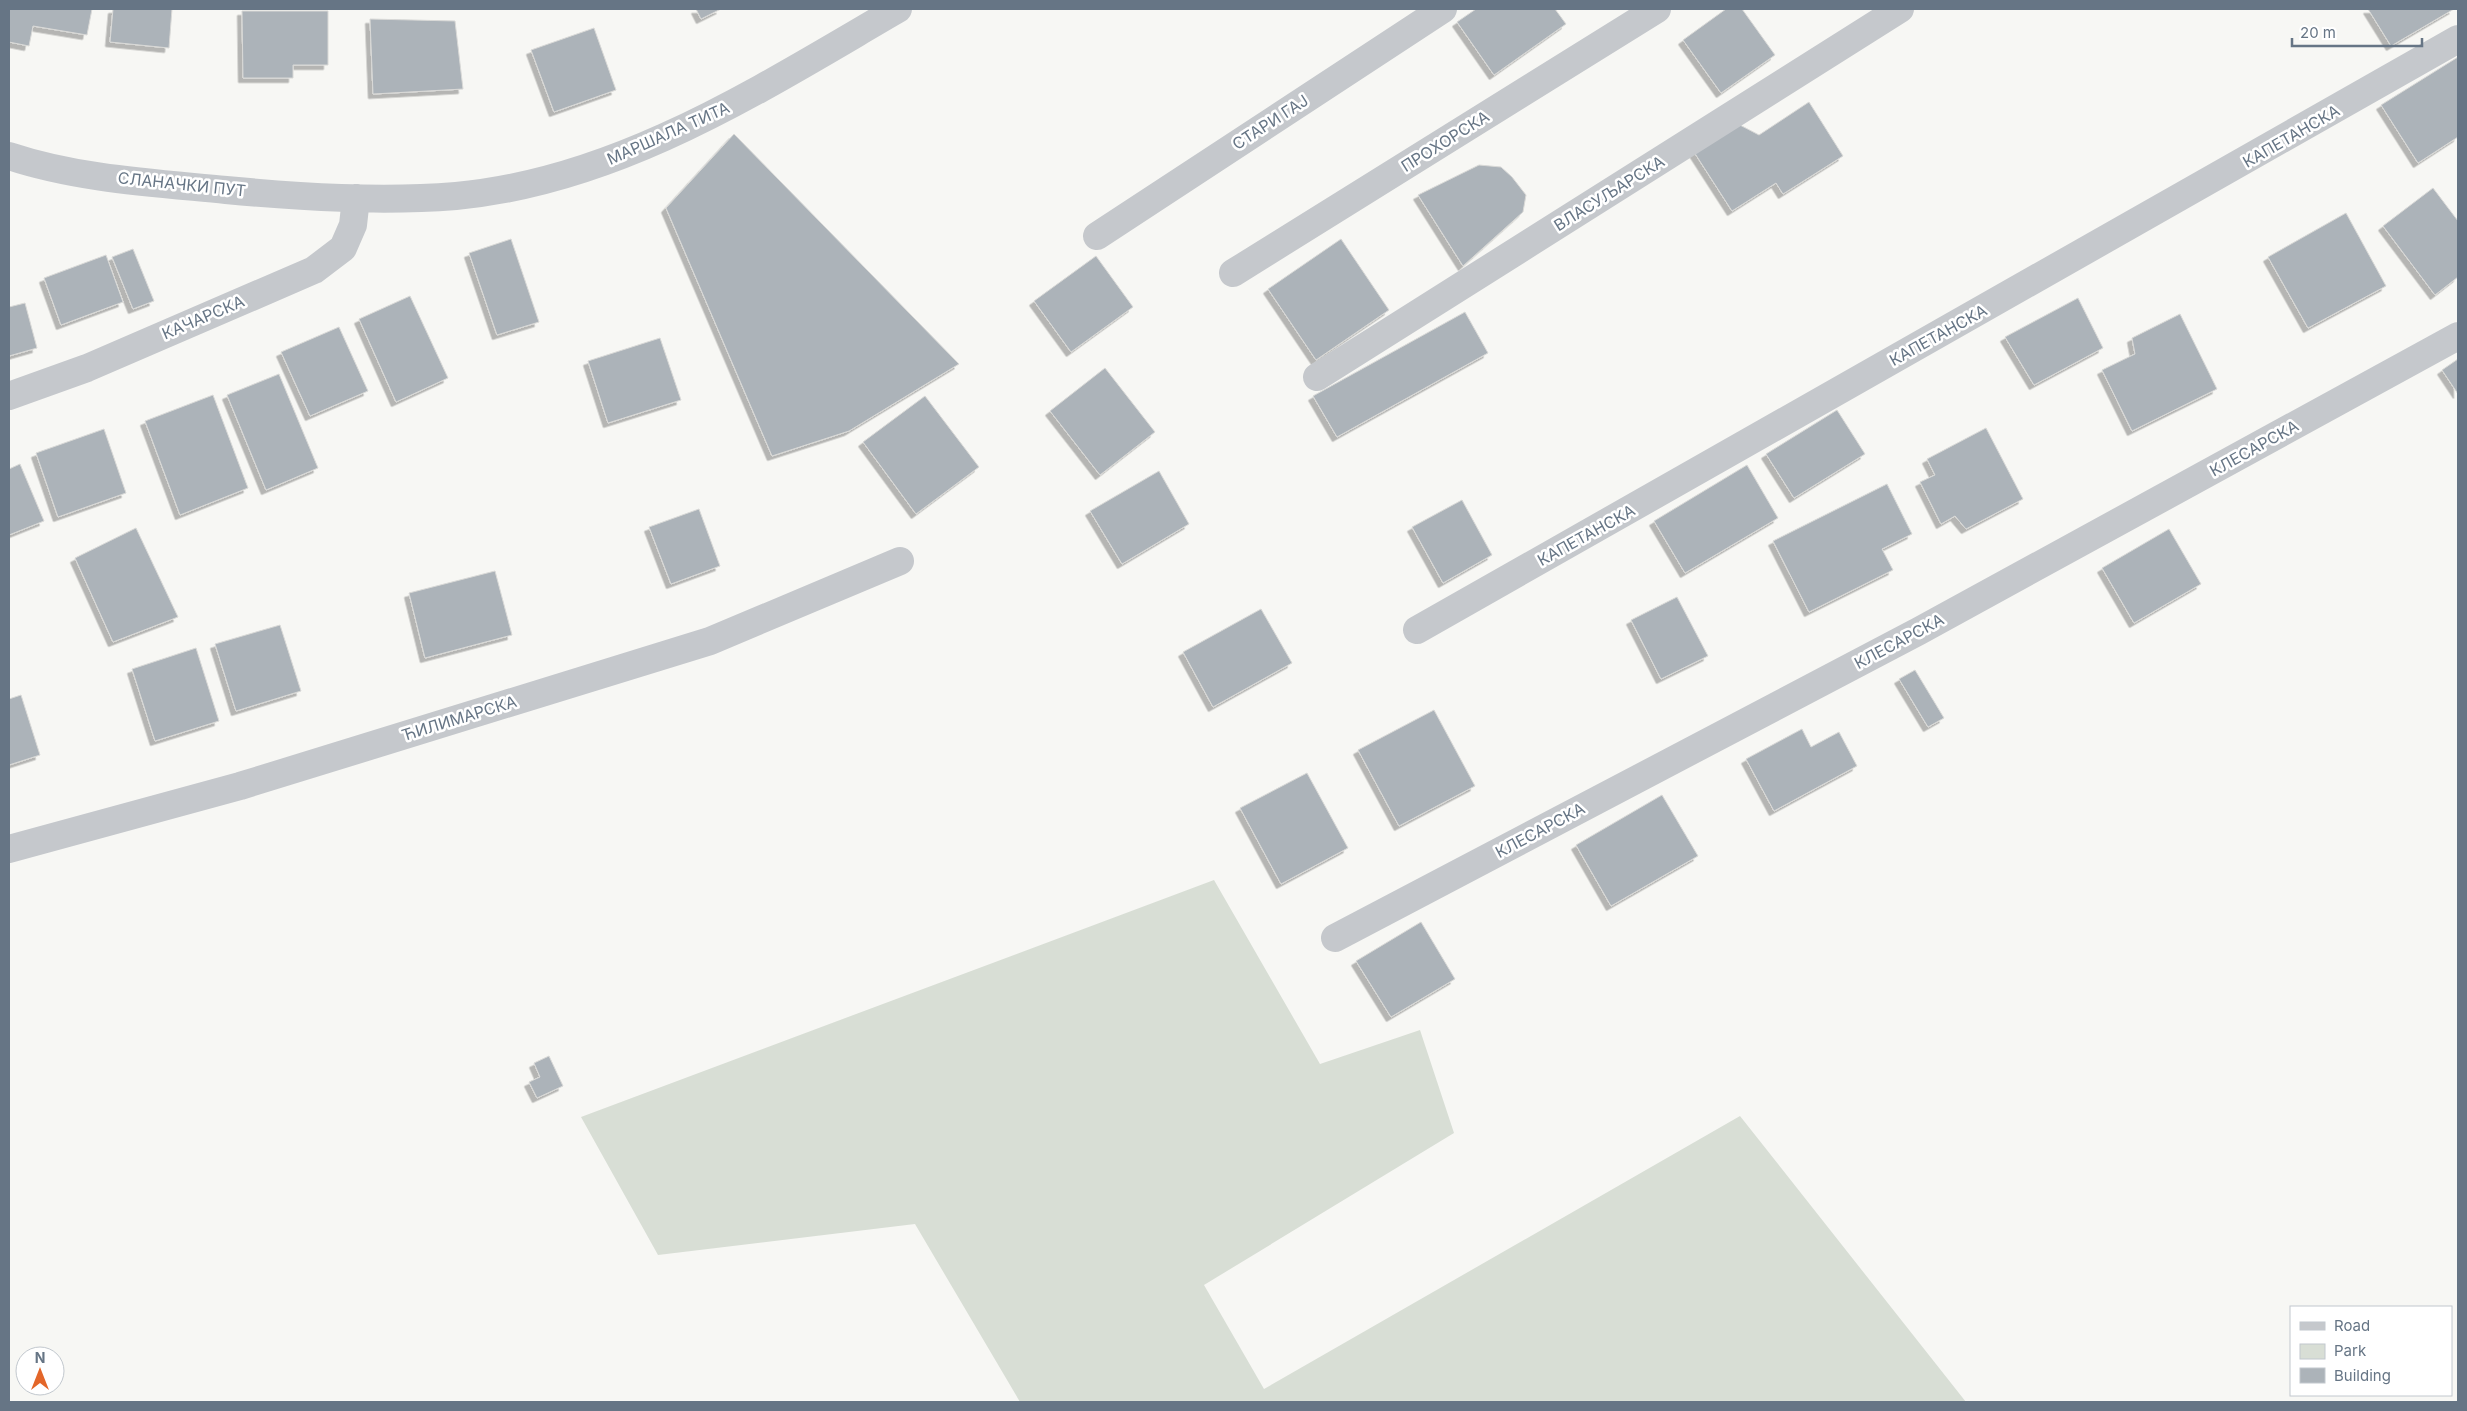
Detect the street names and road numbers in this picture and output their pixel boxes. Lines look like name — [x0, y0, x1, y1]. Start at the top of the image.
street label: СТАРИ ГАЈ — [1228, 90, 1312, 154]
street label: МАРШАЛА ТИТА — [604, 97, 732, 169]
street label: КАПЕТАНСКА — [2239, 100, 2343, 172]
street label: ПРОХОРСКА — [1397, 106, 1493, 176]
street label: ВЛАСУЉАРСКА — [1550, 151, 1668, 235]
street label: СЛАНАЧКИ ПУТ — [117, 167, 247, 201]
street label: КАЧАРСКА — [159, 291, 247, 343]
street label: КАПЕТАНСКА — [1886, 300, 1990, 370]
street label: КЛЕСАРСКА — [2206, 415, 2302, 481]
street label: КАПЕТАНСКА — [1534, 500, 1638, 570]
street label: КЛЕСАРСКА — [1851, 609, 1947, 673]
street label: ЋИЛИМАРСКА — [399, 691, 519, 745]
street label: КЛЕСАРСКА — [1492, 798, 1588, 862]

